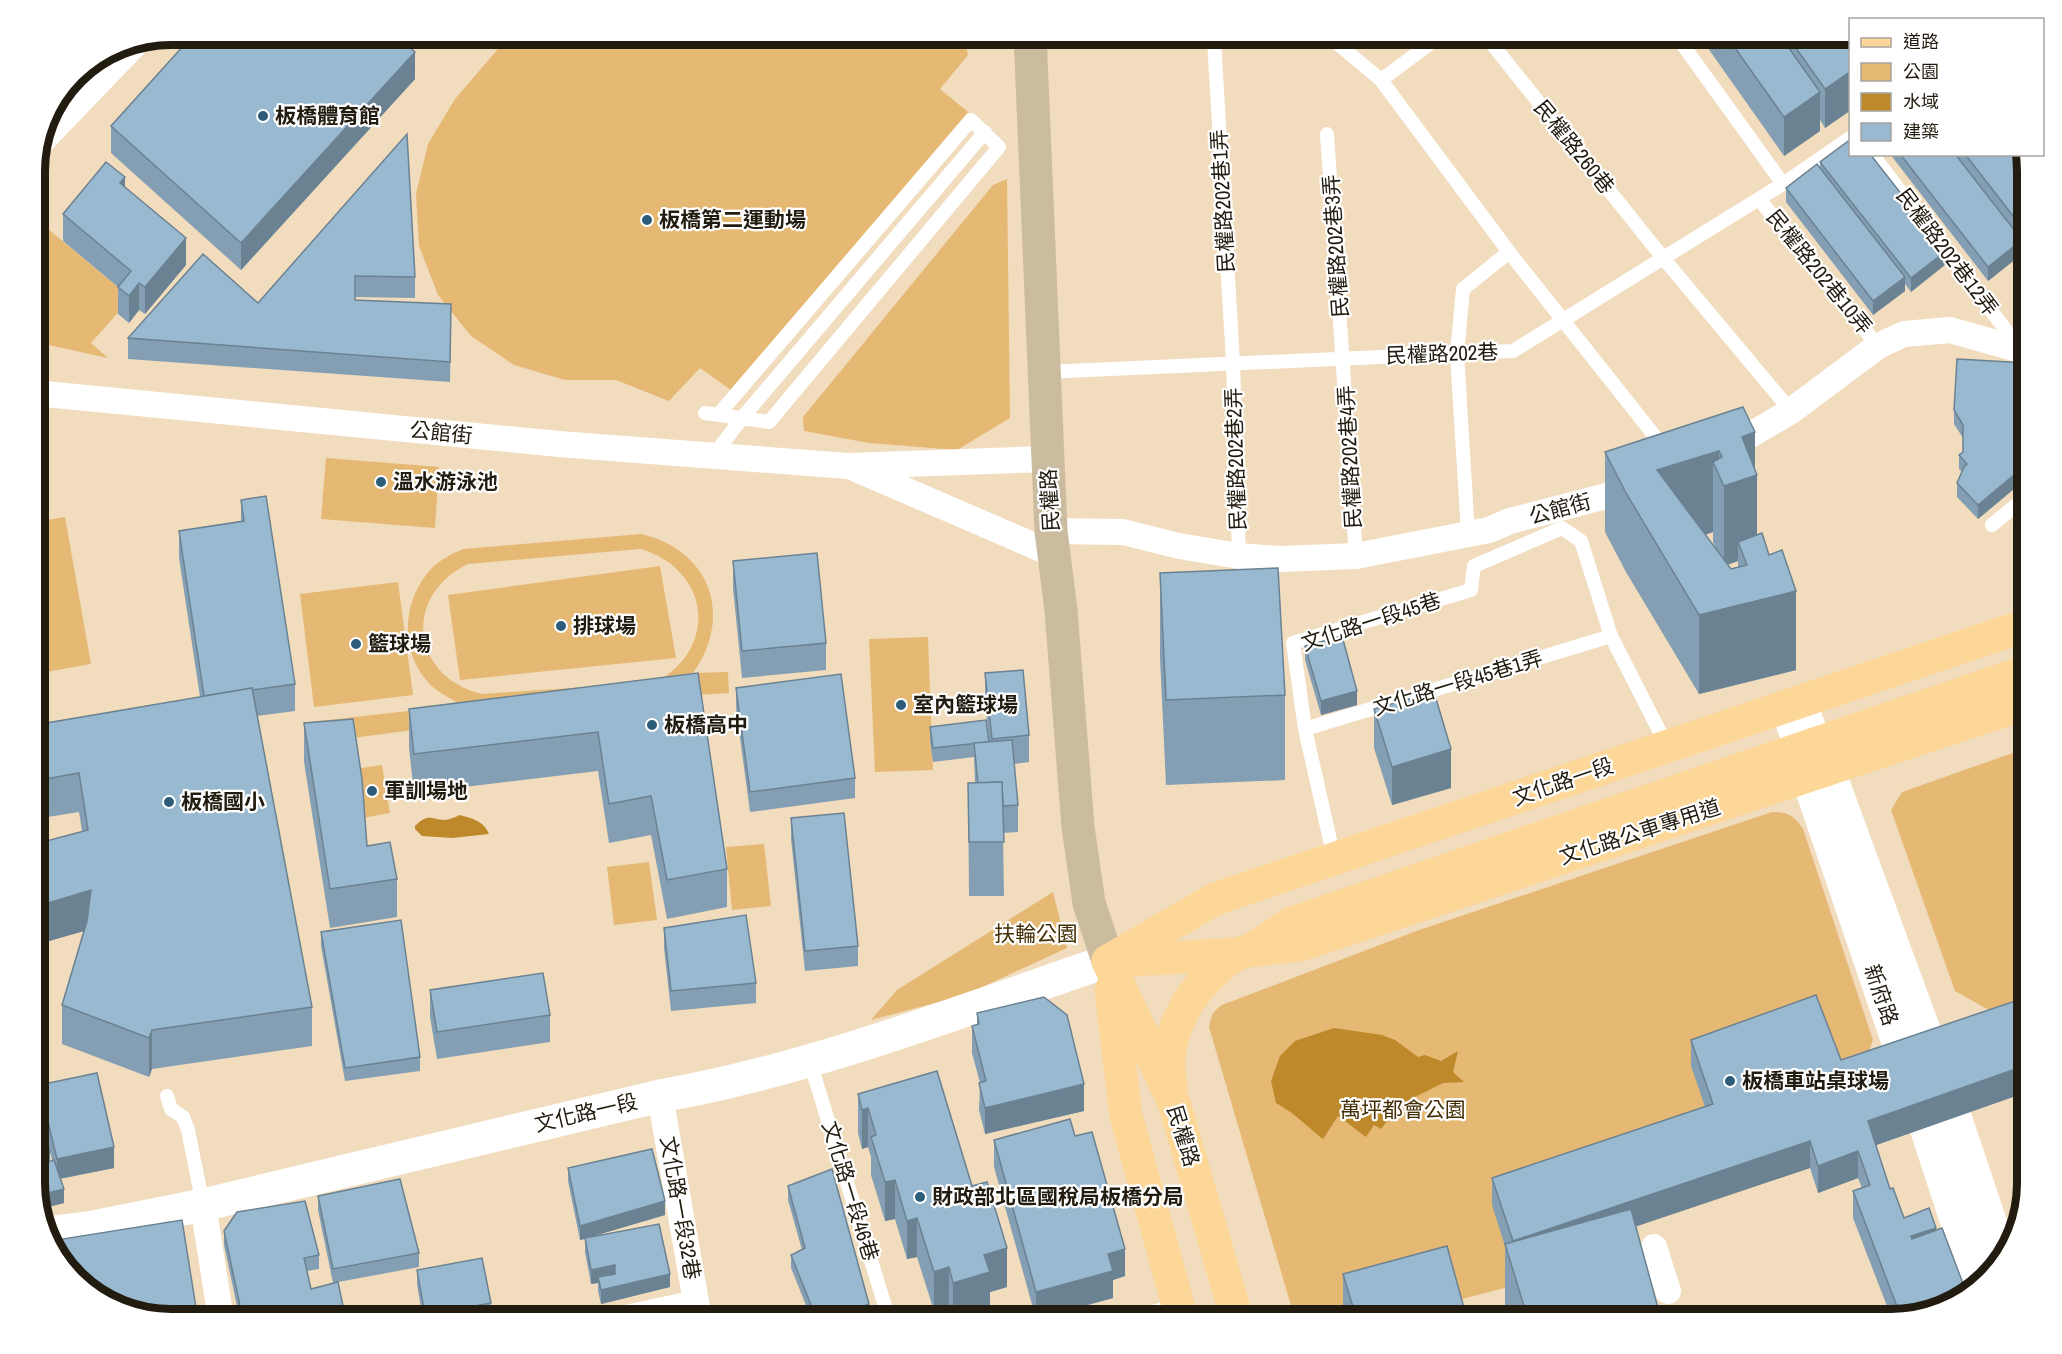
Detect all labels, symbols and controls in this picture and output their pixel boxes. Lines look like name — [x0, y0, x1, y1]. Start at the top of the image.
legend — [1849, 18, 2044, 156]
text: 道路 — [1903, 29, 1939, 54]
text: 公園 — [1903, 59, 1939, 84]
text: 水域 — [1903, 89, 1939, 114]
street label: 民權路260巷 — [1528, 94, 1621, 200]
place label: 板橋體育館 — [275, 101, 380, 130]
marker: 板橋體育館 — [256, 109, 270, 123]
text: 建築 — [1903, 119, 1939, 144]
street label: 民權路202巷1弄 — [1204, 129, 1241, 273]
street label: 民權路202巷3弄 — [1316, 174, 1355, 319]
street label: 民權路202巷12弄 — [1890, 182, 2005, 321]
street label: 民權路202巷10弄 — [1760, 203, 1879, 340]
place label: 板橋第二運動場 — [659, 205, 806, 234]
marker: 板橋第二運動場 — [640, 213, 654, 227]
street label: 民權路202巷 — [1385, 337, 1499, 370]
street label: 民權路202巷4弄 — [1331, 385, 1368, 529]
street label: 民權路202巷2弄 — [1219, 387, 1252, 531]
street label: 公館街 — [408, 415, 474, 450]
place label: 溫水游泳池 — [393, 467, 498, 496]
street label: 民權路 — [1033, 468, 1066, 532]
marker: 溫水游泳池 — [374, 475, 388, 489]
street label: 公館街 — [1526, 486, 1594, 531]
street label: 文化路一段45巷 — [1297, 585, 1444, 658]
place label: 排球場 — [573, 611, 636, 640]
marker: 排球場 — [554, 619, 568, 633]
place label: 籃球場 — [368, 629, 431, 658]
marker: 籃球場 — [349, 637, 363, 651]
street label: 文化路一段45巷1弄 — [1370, 643, 1546, 722]
place label: 室內籃球場 — [913, 690, 1018, 719]
marker: 室內籃球場 — [894, 698, 908, 712]
place label: 板橋高中 — [664, 710, 748, 739]
marker: 板橋高中 — [645, 718, 659, 732]
street label: 文化路一段 — [1508, 751, 1617, 812]
place label: 軍訓場地 — [384, 776, 468, 805]
marker: 軍訓場地 — [365, 784, 379, 798]
place label: 板橋國小 — [181, 787, 265, 816]
street label: 文化路公車專用道 — [1555, 792, 1724, 871]
marker: 板橋國小 — [162, 795, 176, 809]
park label: 扶輪公園 — [994, 919, 1078, 948]
street label: 新府路 — [1858, 960, 1905, 1029]
place label: 板橋車站桌球場 — [1742, 1066, 1889, 1095]
marker: 板橋車站桌球場 — [1723, 1074, 1737, 1088]
street label: 文化路一段 — [531, 1087, 640, 1138]
park label: 萬坪都會公園 — [1340, 1095, 1466, 1124]
street label: 民權路 — [1160, 1101, 1207, 1170]
street label: 文化路一段46巷 — [815, 1117, 886, 1265]
street label: 文化路一段32巷 — [654, 1134, 707, 1282]
place label: 財政部北區國稅局板橋分局 — [932, 1182, 1184, 1211]
marker: 財政部北區國稅局板橋分局 — [913, 1190, 927, 1204]

